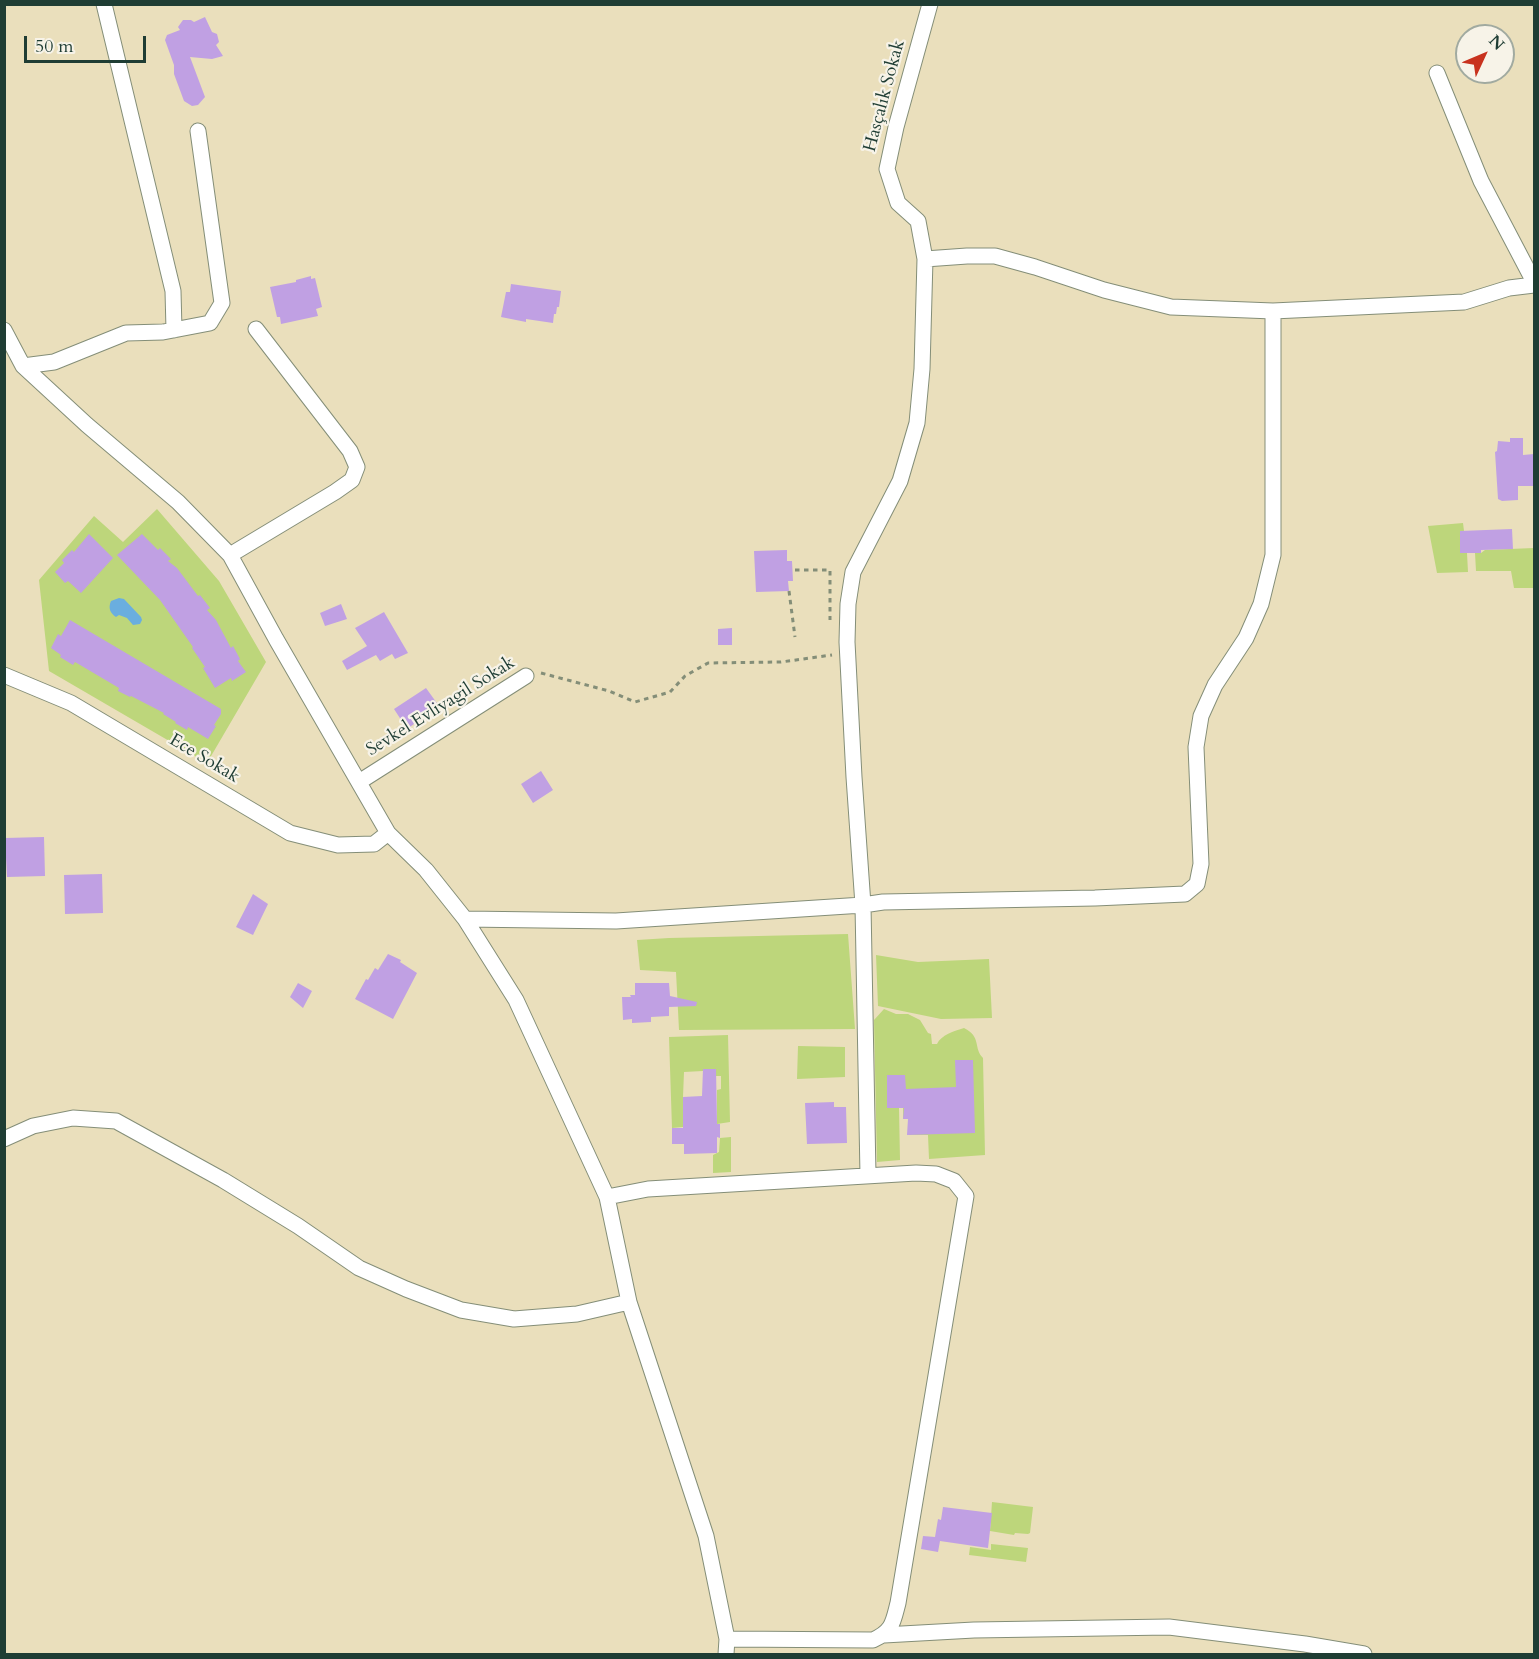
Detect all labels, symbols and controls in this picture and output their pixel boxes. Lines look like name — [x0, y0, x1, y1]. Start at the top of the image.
scale bar — [27, 24, 148, 62]
north arrow — [1455, 24, 1515, 84]
text: N — [1484, 30, 1509, 56]
text: 50 m — [35, 34, 74, 59]
street label: Hasçalık Sokak — [860, 38, 910, 154]
street label: Sevkel Evliyagil Sokak — [363, 653, 519, 761]
street label: Ece Sokak — [165, 730, 243, 788]

